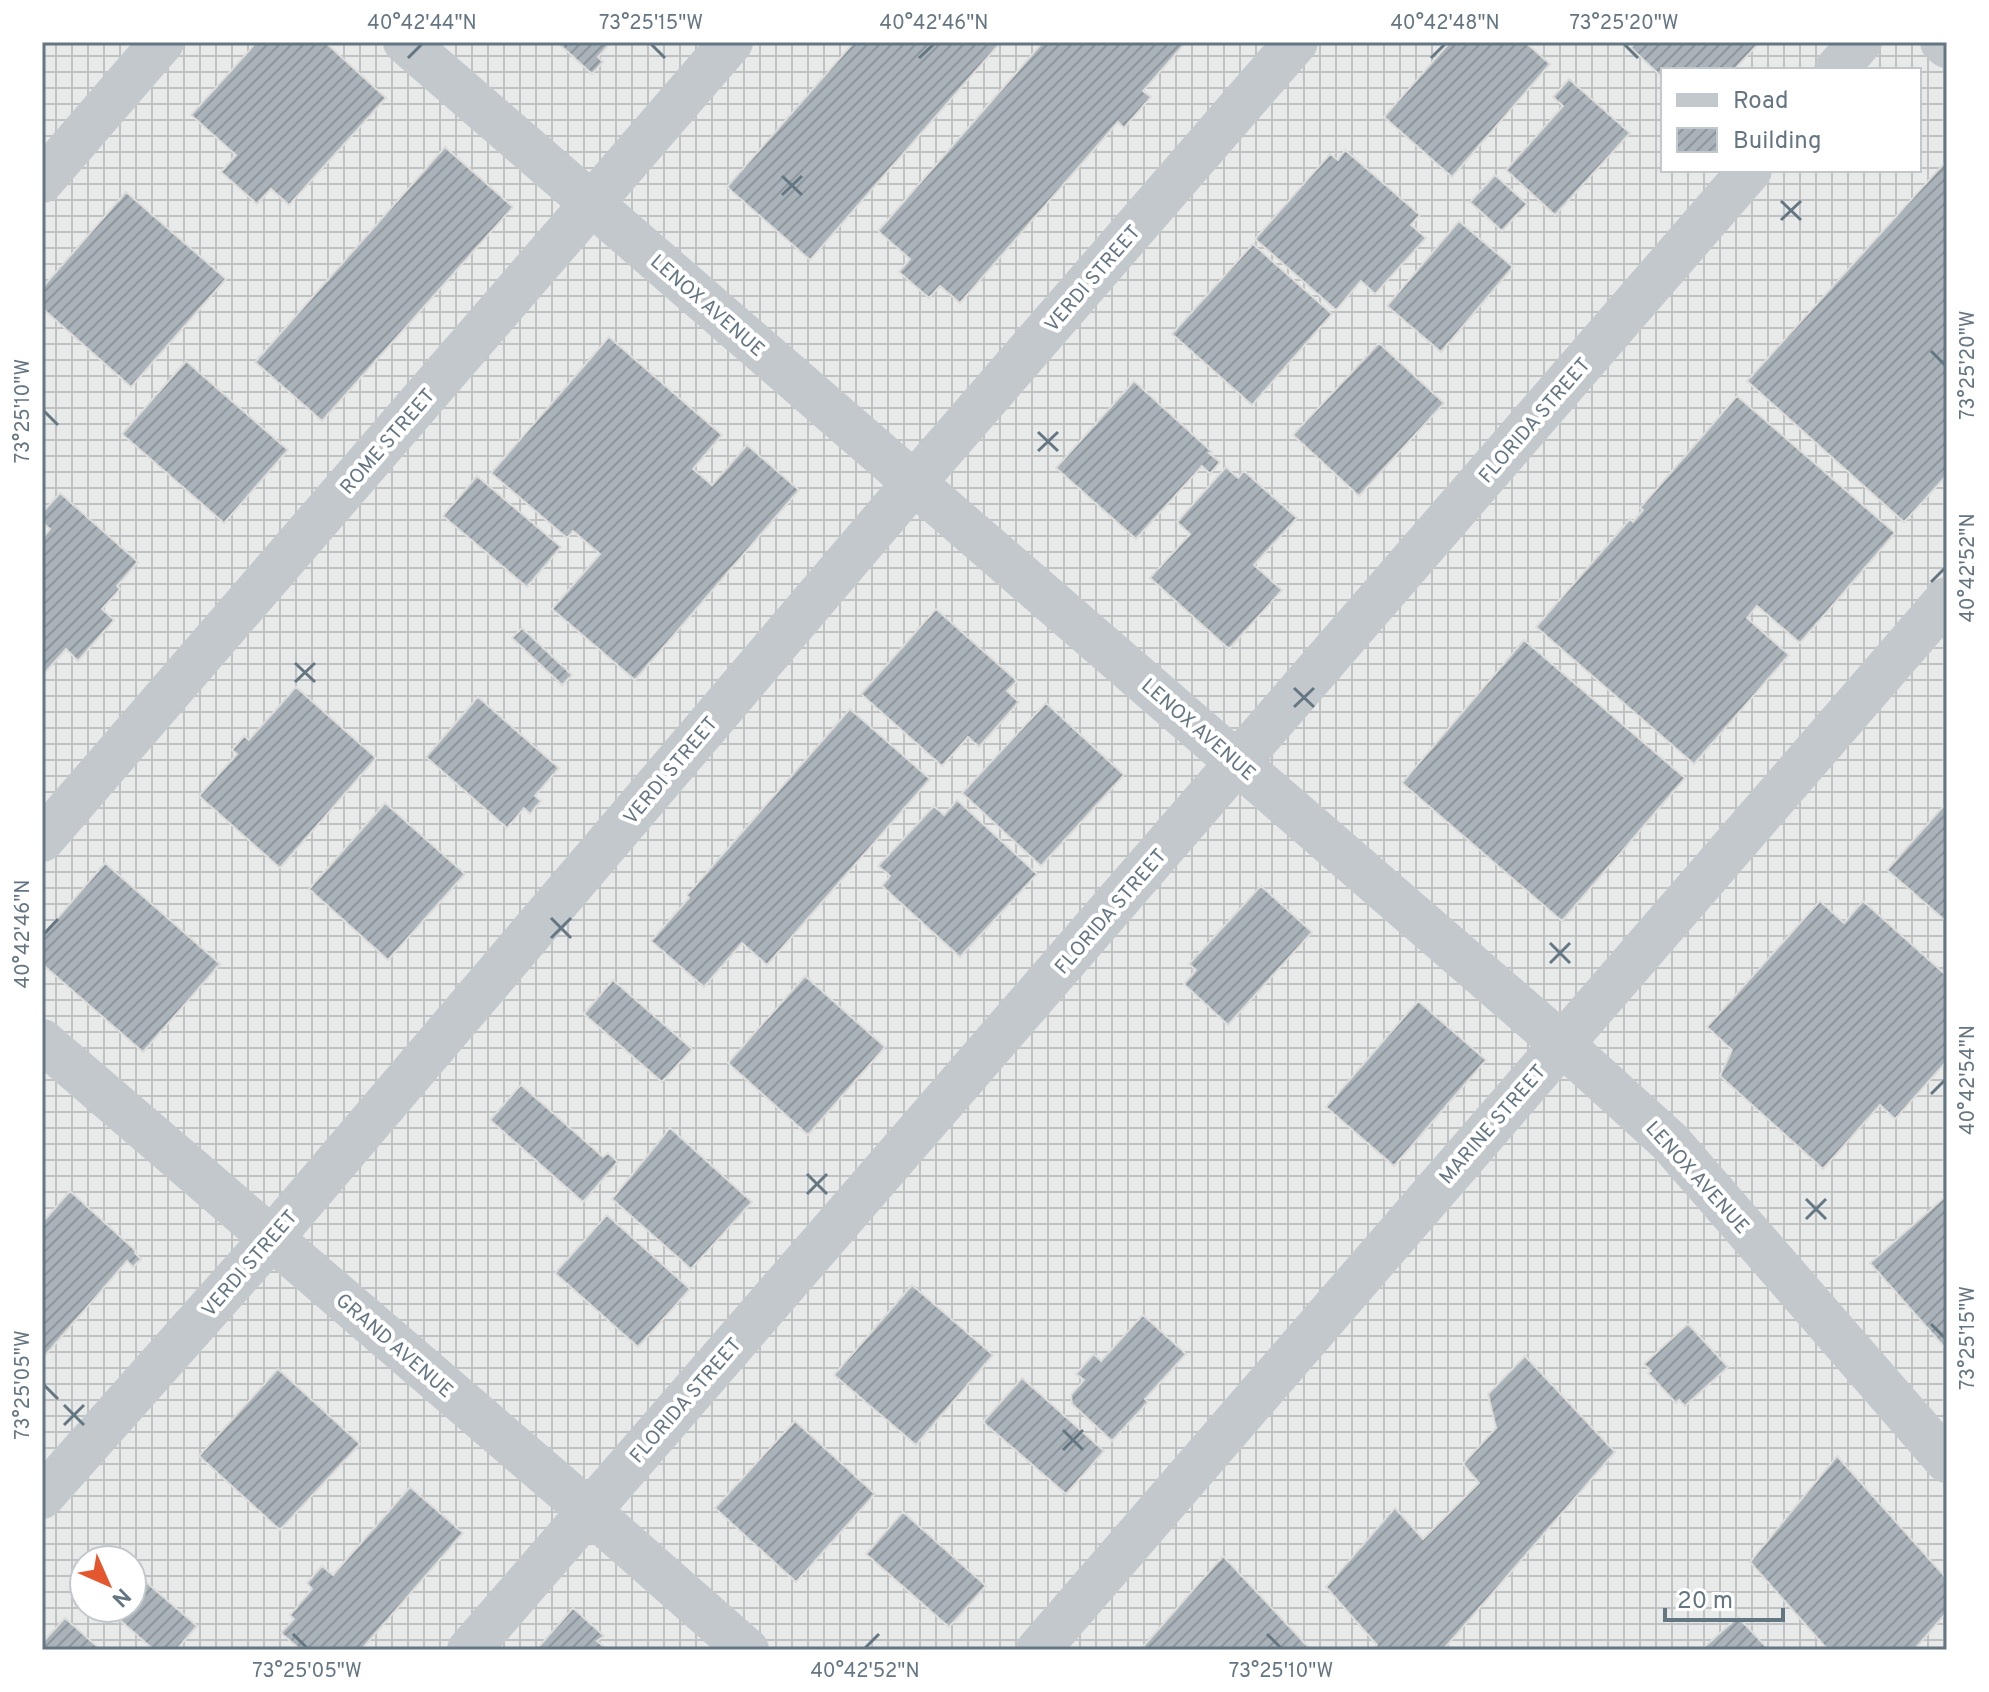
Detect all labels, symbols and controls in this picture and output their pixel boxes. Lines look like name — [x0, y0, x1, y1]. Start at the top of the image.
text: 40°42'44"N — [367, 11, 477, 37]
text: 73°25'15"W — [599, 11, 703, 37]
text: 40°42'46"N — [880, 11, 988, 37]
text: 40°42'48"N — [1390, 11, 1500, 37]
text: 73°25'20"W — [1569, 11, 1679, 37]
legend — [1661, 68, 1921, 172]
text: Road — [1733, 87, 1789, 117]
text: Building — [1733, 127, 1822, 157]
street label: VERDI STREET — [1040, 220, 1147, 338]
street label: LENOX AVENUE — [644, 250, 769, 363]
text: 73°25'20"W — [1956, 310, 1982, 420]
street label: FLORIDA STREET — [1474, 353, 1597, 489]
text: 73°25'10"W — [11, 359, 37, 463]
street label: ROME STREET — [335, 384, 442, 501]
text: 40°42'52"N — [1956, 513, 1982, 623]
street label: LENOX AVENUE — [1135, 674, 1260, 787]
street label: VERDI STREET — [619, 712, 724, 831]
street label: FLORIDA STREET — [1050, 844, 1173, 980]
text: 40°42'46"N — [11, 880, 37, 988]
text: 40°42'54"N — [1956, 1025, 1982, 1135]
street label: MARINE STREET — [1434, 1060, 1553, 1191]
street label: LENOX AVENUE — [1639, 1116, 1754, 1240]
street label: VERDI STREET — [197, 1205, 304, 1323]
text: 73°25'15"W — [1956, 1286, 1982, 1390]
street label: GRAND AVENUE — [329, 1288, 458, 1405]
text: 73°25'05"W — [11, 1330, 37, 1440]
street label: FLORIDA STREET — [625, 1333, 748, 1469]
north arrow — [68, 1544, 148, 1624]
scale bar — [1665, 1572, 1783, 1622]
text: N — [105, 1581, 136, 1612]
text: 20 m — [1677, 1587, 1733, 1617]
text: 73°25'05"W — [252, 1659, 362, 1685]
text: 40°42'52"N — [810, 1659, 920, 1685]
text: 73°25'10"W — [1229, 1659, 1333, 1685]

